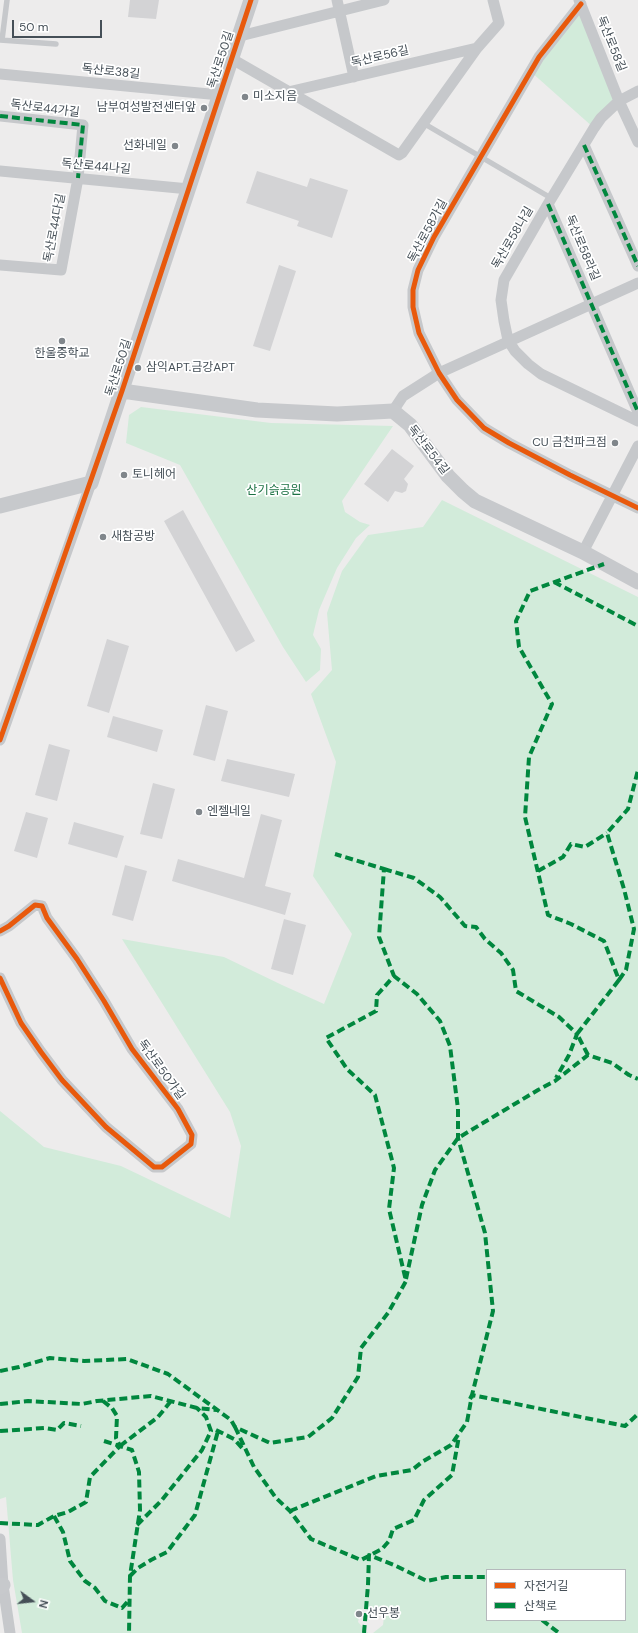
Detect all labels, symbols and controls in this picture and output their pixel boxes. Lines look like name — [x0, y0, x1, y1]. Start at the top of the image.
scale bar — [14, 12, 104, 38]
street label: 독산로58길 — [593, 14, 629, 74]
text: 50 m — [19, 19, 48, 35]
street label: 독산로50길 — [205, 29, 237, 91]
street label: 독산로56길 — [350, 43, 410, 71]
street label: 독산로38길 — [81, 62, 141, 82]
place label: 미소지음 — [253, 90, 297, 104]
marker: 미소지음 — [240, 92, 250, 102]
street label: 독산로44가길 — [9, 98, 81, 120]
place label: 남부여성발전센터앞 — [97, 101, 196, 115]
marker: 남부여성발전센터앞 — [199, 103, 209, 113]
place label: 선화네일 — [123, 139, 167, 153]
marker: 선화네일 — [170, 141, 180, 151]
street label: 독산로44나길 — [61, 157, 131, 177]
street label: 독산로44다길 — [41, 192, 69, 264]
street label: 독산로58가길 — [405, 197, 451, 265]
street label: 독산로58나길 — [489, 204, 537, 272]
street label: 독산로58라길 — [562, 213, 602, 283]
marker: 한울중학교 — [57, 336, 67, 346]
street label: 독산로50길 — [103, 337, 135, 399]
place label: 한울중학교 — [34, 347, 90, 361]
place label: 삼익APT.금강APT — [146, 361, 235, 375]
marker: 삼익APT.금강APT — [133, 363, 143, 373]
street label: 독산로54길 — [404, 422, 452, 478]
place label: CU 금천파크점 — [532, 436, 607, 450]
marker: CU 금천파크점 — [610, 438, 620, 448]
place label: 토니헤어 — [132, 468, 176, 482]
marker: 토니헤어 — [119, 470, 129, 480]
park label: 산기슭공원 — [246, 484, 302, 498]
place label: 새참공방 — [111, 530, 155, 544]
marker: 새참공방 — [98, 532, 108, 542]
place label: 엔젤네일 — [207, 805, 251, 819]
marker: 엔젤네일 — [194, 807, 204, 817]
street label: 독산로50가길 — [134, 1037, 188, 1103]
legend — [486, 1569, 626, 1621]
text: 자전거길 — [524, 1578, 568, 1594]
north arrow — [12, 1581, 52, 1621]
text: N — [36, 1598, 51, 1610]
text: 산책로 — [524, 1598, 557, 1614]
place label: 선우봉 — [367, 1607, 400, 1621]
marker: 선우봉 — [354, 1609, 364, 1619]

